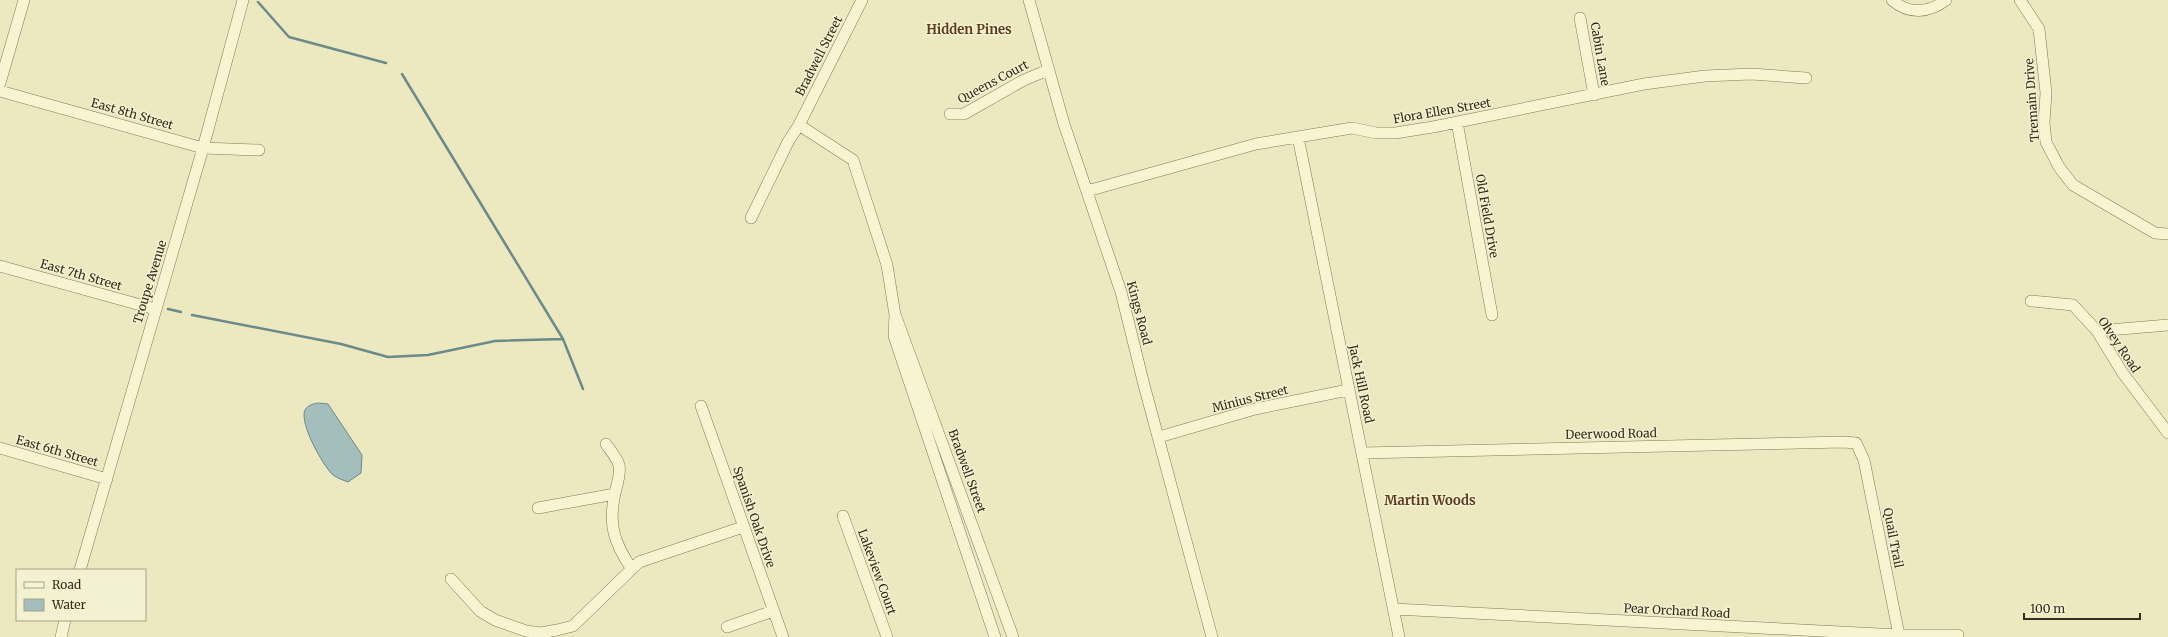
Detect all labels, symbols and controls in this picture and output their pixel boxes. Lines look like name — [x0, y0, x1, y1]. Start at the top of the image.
street label: Bradwell Street — [792, 13, 845, 98]
district label: Hidden Pines — [926, 21, 1012, 38]
street label: Cabin Lane — [1587, 21, 1613, 87]
street label: Queens Court — [955, 56, 1031, 106]
street label: Tremain Drive — [2021, 58, 2042, 142]
street label: Flora Ellen Street — [1392, 94, 1492, 126]
street label: East 8th Street — [89, 95, 175, 132]
street label: Old Field Drive — [1473, 173, 1502, 259]
street label: Troupe Avenue — [130, 238, 169, 325]
street label: East 7th Street — [39, 256, 124, 293]
street label: Kings Road — [1124, 279, 1155, 346]
street label: Olvey Road — [2095, 314, 2144, 375]
street label: Jack Hill Road — [1346, 342, 1377, 424]
street label: Minius Street — [1210, 382, 1290, 415]
street label: Deerwood Road — [1565, 425, 1657, 442]
street label: Bradwell Street — [945, 427, 990, 515]
street label: East 6th Street — [14, 432, 100, 469]
street label: Spanish Oak Drive — [730, 464, 779, 569]
district label: Martin Woods — [1384, 492, 1476, 509]
street label: Quail Trail — [1880, 507, 1907, 570]
street label: Lakeview Court — [855, 527, 900, 617]
legend — [16, 569, 146, 621]
text: Road — [52, 577, 81, 592]
scale bar — [2024, 595, 2140, 621]
text: Water — [51, 597, 87, 612]
street label: Pear Orchard Road — [1623, 600, 1731, 621]
text: 100 m — [2030, 601, 2065, 616]

